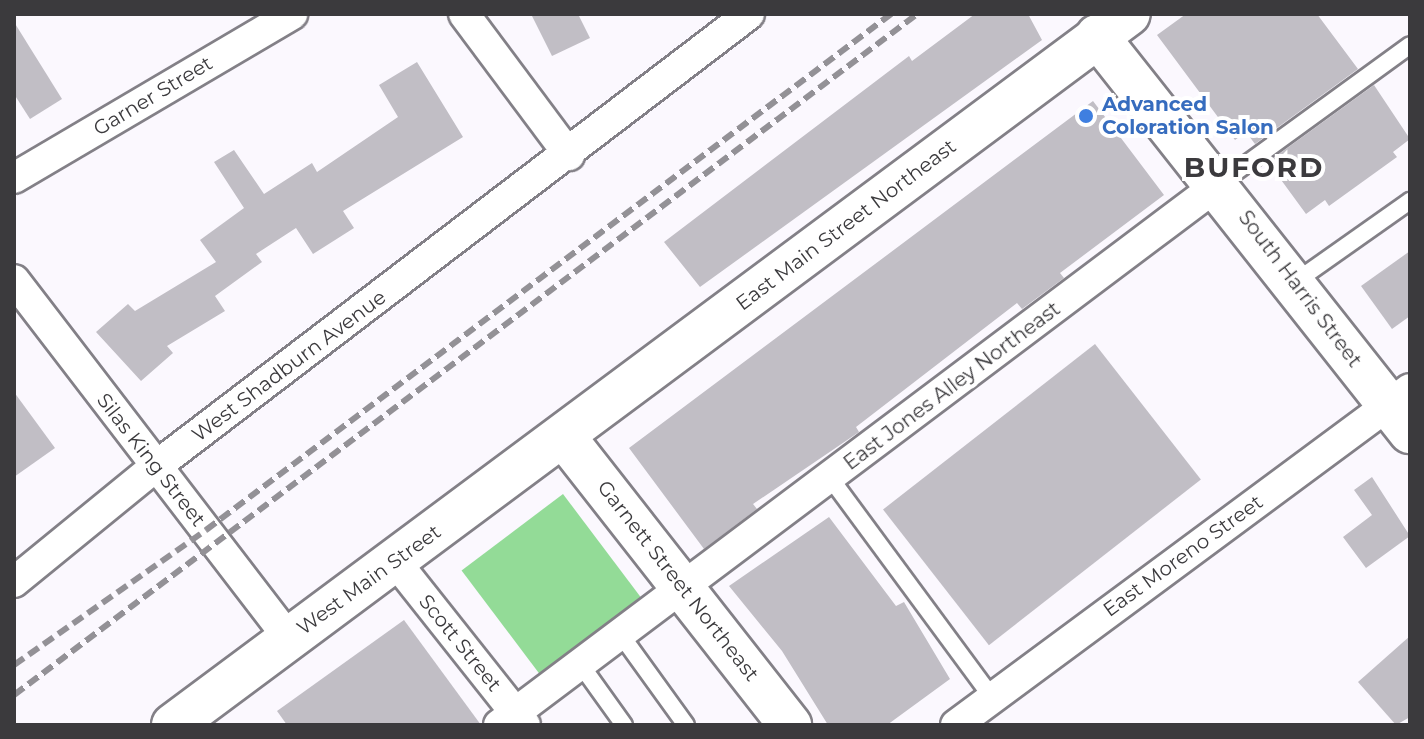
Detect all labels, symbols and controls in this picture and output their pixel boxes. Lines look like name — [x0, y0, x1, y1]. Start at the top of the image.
street label: Garner Street — [89, 51, 217, 141]
place label: Advanced Coloration Salon — [1102, 92, 1274, 139]
marker: Advanced Coloration Salon — [1077, 107, 1095, 125]
street label: East Main Street Northeast — [731, 134, 961, 316]
district label: BUFORD — [1184, 150, 1324, 184]
street label: South Harris Street — [1233, 206, 1367, 372]
street label: West Shadburn Avenue — [187, 285, 391, 447]
street label: East Jones Alley Northeast — [839, 297, 1065, 475]
street label: Silas King Street — [92, 389, 210, 531]
street label: Garnett Street Northeast — [592, 476, 764, 686]
street label: East Moreno Street — [1099, 490, 1267, 622]
street label: West Main Street — [292, 520, 446, 640]
street label: Scott Street — [414, 590, 506, 696]

